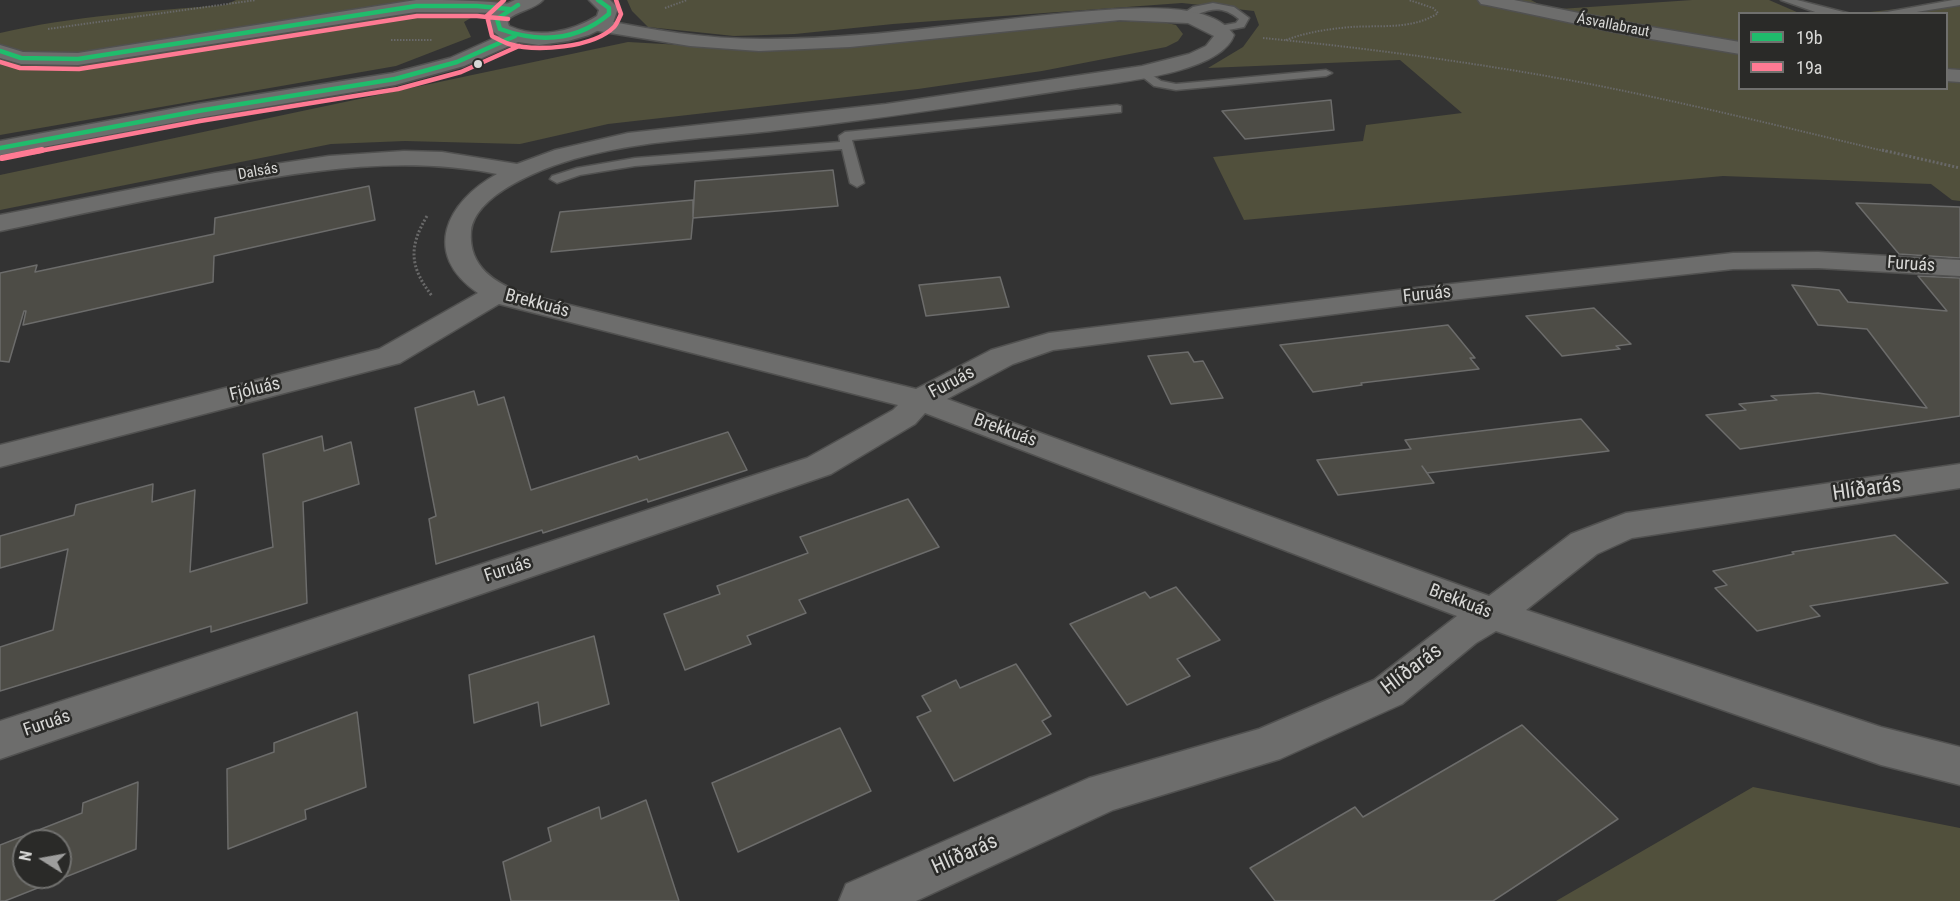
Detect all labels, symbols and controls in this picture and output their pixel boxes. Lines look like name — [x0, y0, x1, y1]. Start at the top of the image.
street label: Ásvallabraut — [1575, 10, 1651, 42]
legend — [1738, 12, 1948, 90]
text: 19b — [1796, 27, 1823, 48]
text: 19a — [1796, 57, 1822, 78]
unlabelled marker — [472, 58, 484, 70]
street label: Dalsás — [237, 160, 279, 184]
street label: Furuás — [1886, 253, 1936, 277]
street label: Furuás — [1402, 282, 1452, 308]
street label: Brekkuás — [503, 285, 571, 323]
street label: Furuás — [926, 362, 978, 404]
street label: Fjóluás — [227, 373, 283, 407]
street label: Brekkuás — [971, 410, 1039, 452]
street label: Hlíðarás — [1831, 473, 1903, 507]
street label: Furuás — [482, 552, 534, 588]
street label: Brekkuás — [1426, 580, 1494, 624]
street label: Hlíðarás — [1377, 639, 1447, 701]
street label: Furuás — [21, 706, 73, 742]
north arrow — [12, 829, 72, 889]
street label: Hlíðarás — [928, 829, 1002, 881]
text: N — [16, 849, 36, 862]

